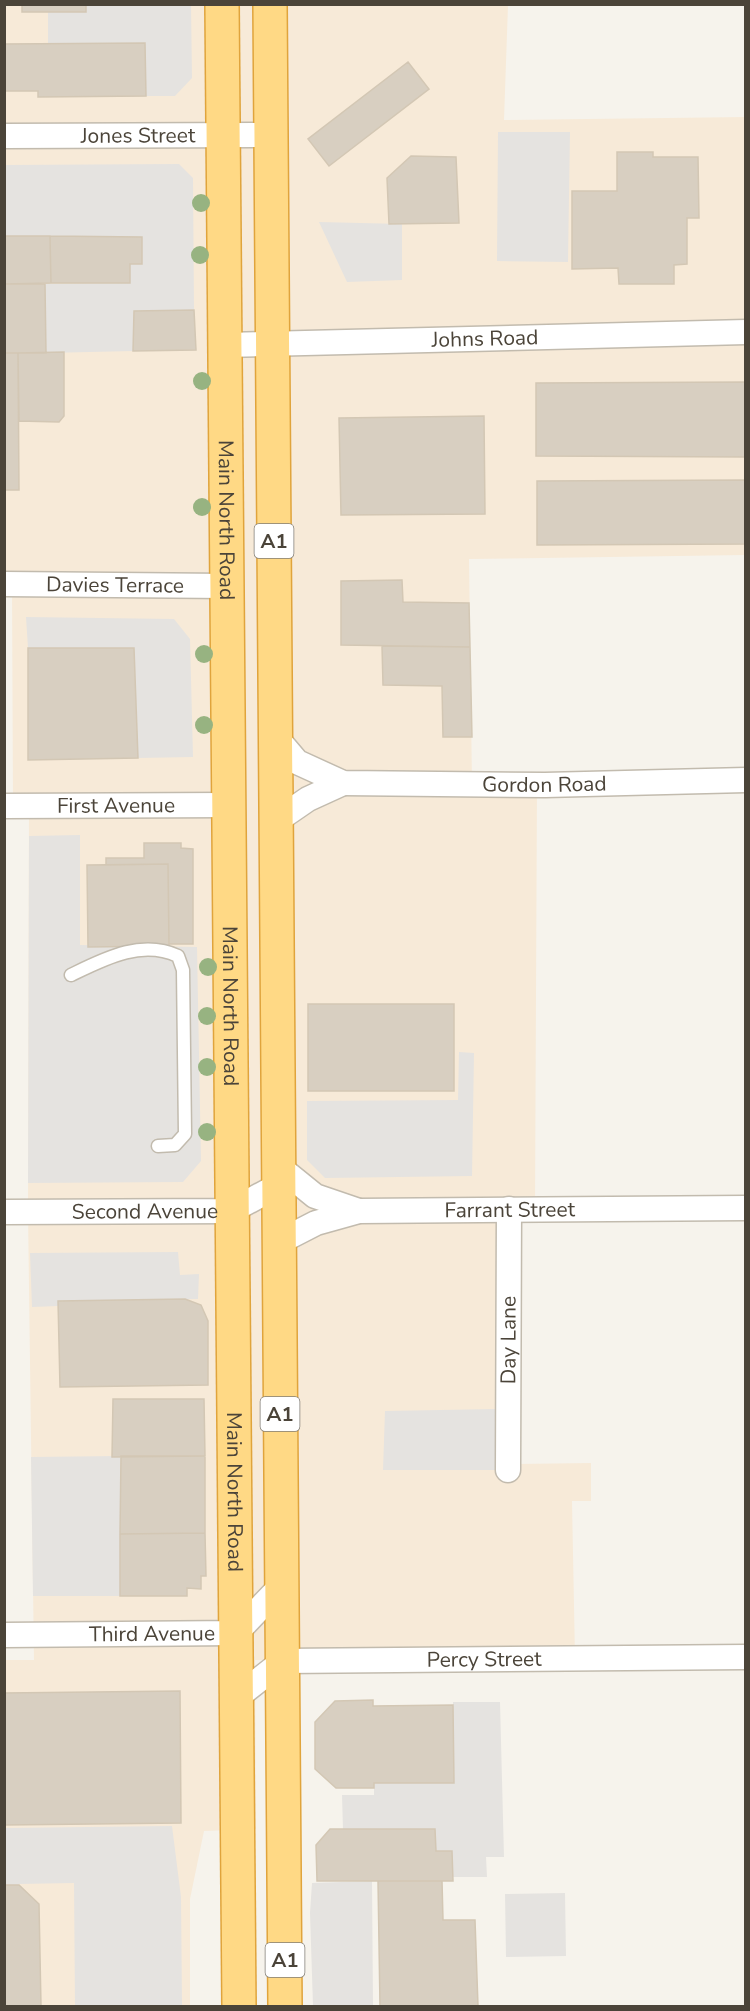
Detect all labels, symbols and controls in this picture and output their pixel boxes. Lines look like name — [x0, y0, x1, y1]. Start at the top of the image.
street label: Jones Street — [80, 121, 196, 150]
street label: Johns Road — [430, 323, 539, 354]
street label: Main North Road — [212, 440, 241, 600]
road number: A1 — [254, 524, 294, 558]
street label: Davies Terrace — [46, 570, 184, 600]
street label: Gordon Road — [482, 769, 607, 799]
street label: First Avenue — [57, 791, 175, 820]
street label: Main North Road — [216, 926, 245, 1086]
street label: Farrant Street — [444, 1195, 576, 1224]
street label: Second Avenue — [72, 1197, 218, 1226]
street label: Day Lane — [494, 1296, 523, 1384]
road number: A1 — [260, 1397, 300, 1431]
street label: Main North Road — [220, 1412, 249, 1572]
street label: Third Avenue — [89, 1619, 215, 1648]
street label: Percy Street — [427, 1645, 542, 1674]
road number: A1 — [266, 1943, 304, 1977]

